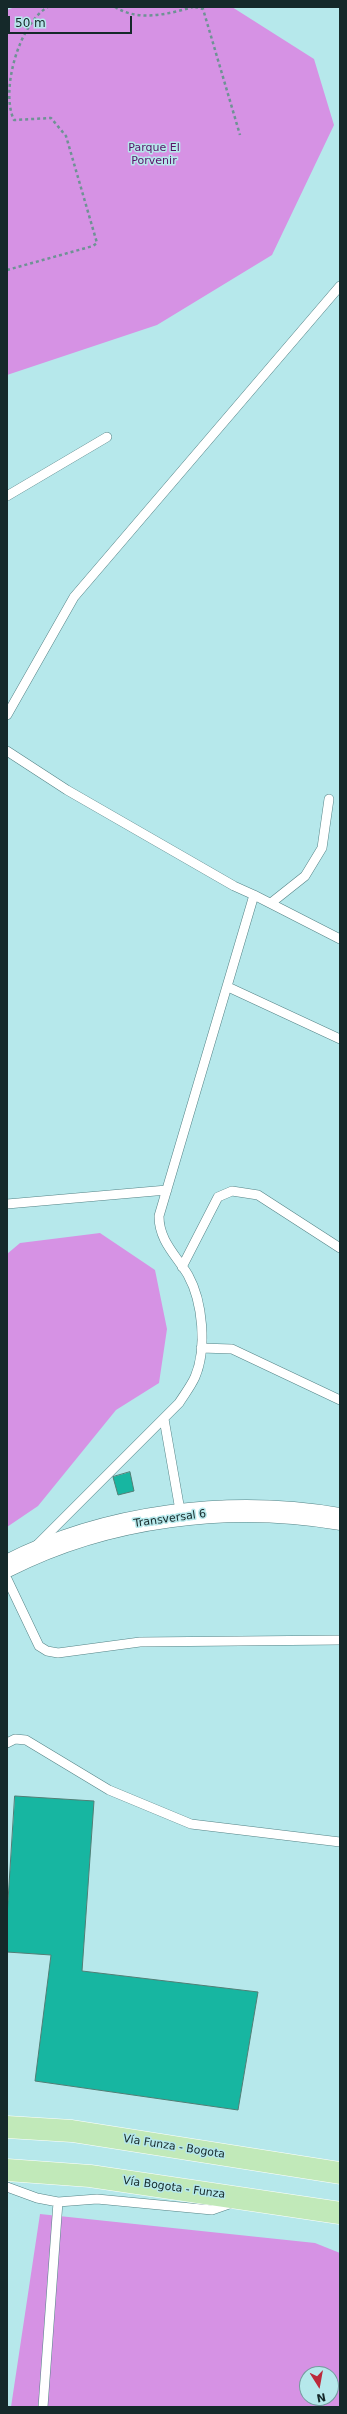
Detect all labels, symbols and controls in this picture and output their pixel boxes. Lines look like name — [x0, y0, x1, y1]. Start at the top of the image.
scale bar — [10, 8, 134, 34]
text: 50 m — [15, 16, 46, 30]
park label: Parque El Porvenir — [128, 141, 180, 167]
street label: Transversal 6 — [133, 1507, 207, 1531]
street label: Vía Funza - Bogota — [122, 2132, 226, 2162]
street label: Vía Bogota - Funza — [122, 2174, 226, 2202]
north arrow — [299, 2366, 339, 2406]
text: N — [315, 2390, 327, 2405]

